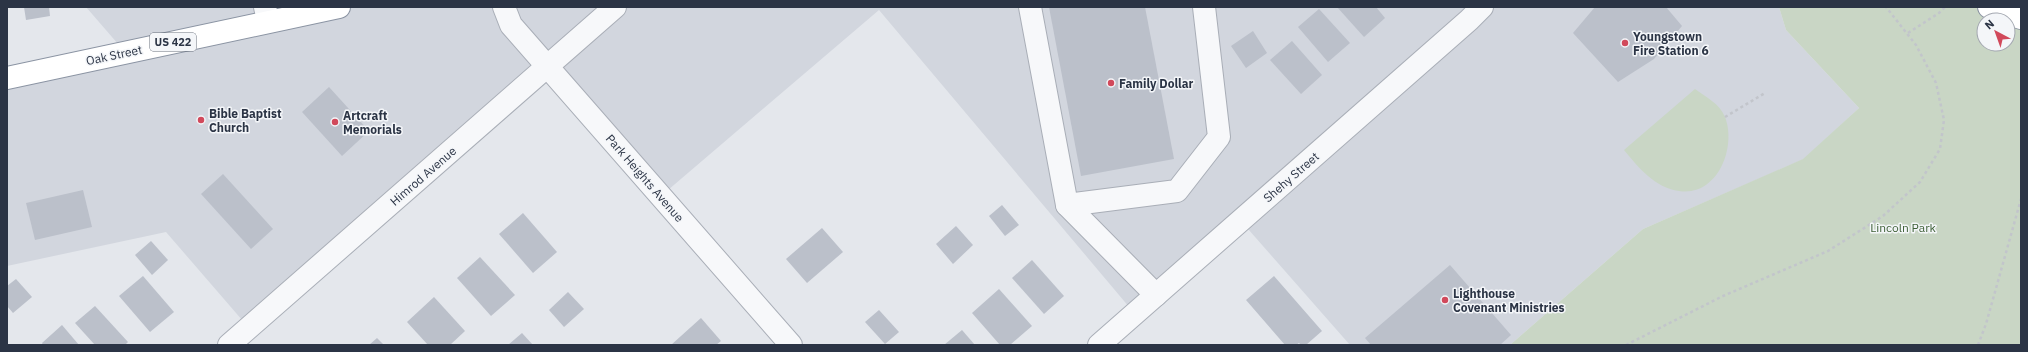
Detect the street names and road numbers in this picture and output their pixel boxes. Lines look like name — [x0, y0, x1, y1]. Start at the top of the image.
road number: US 422 — [150, 33, 196, 51]
street label: Oak Street — [85, 42, 143, 68]
street label: Park Heights Avenue — [603, 131, 687, 225]
street label: Himrod Avenue — [387, 143, 460, 209]
street label: Shehy Street — [1260, 149, 1322, 205]

